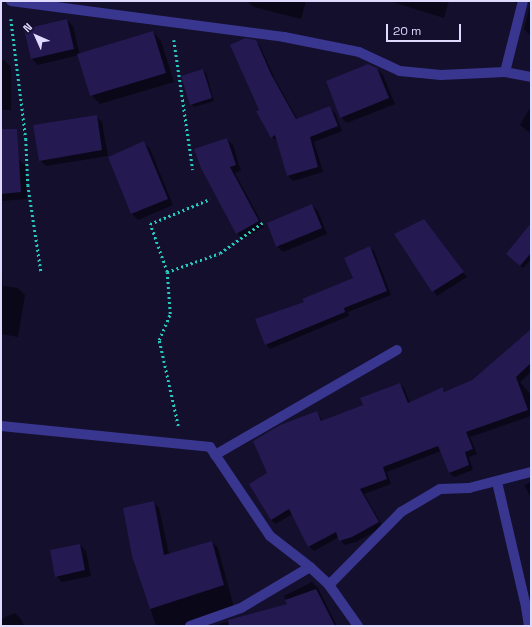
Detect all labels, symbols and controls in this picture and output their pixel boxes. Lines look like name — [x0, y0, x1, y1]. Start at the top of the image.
north arrow — [16, 16, 56, 56]
scale bar — [388, 16, 463, 42]
text: N — [20, 20, 35, 35]
text: 20 m — [393, 23, 421, 39]

